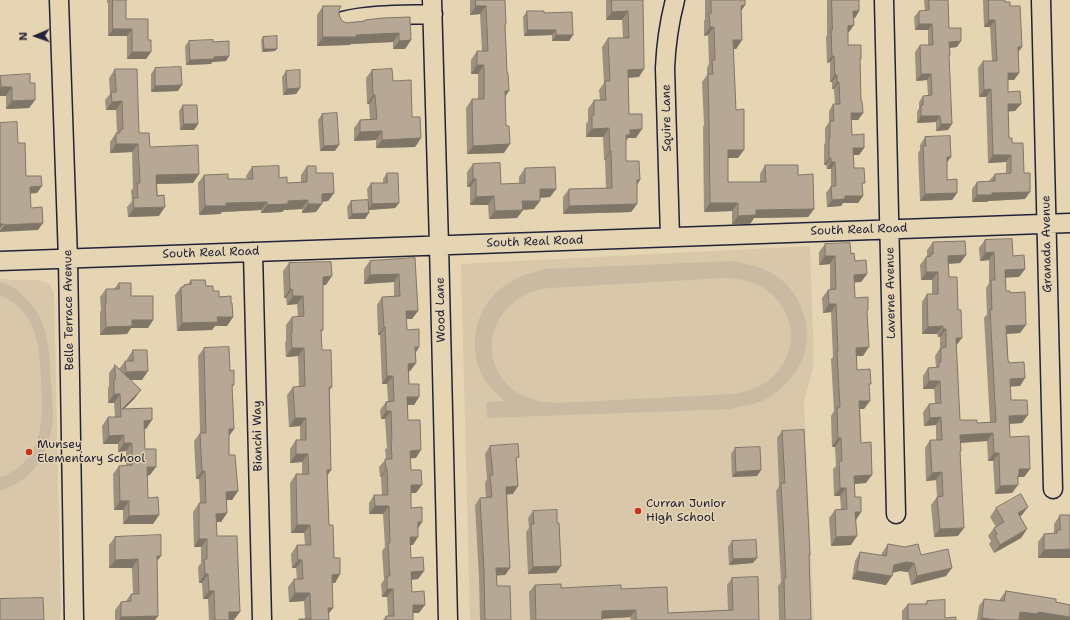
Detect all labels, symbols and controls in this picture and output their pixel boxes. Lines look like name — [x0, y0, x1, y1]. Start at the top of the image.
north arrow — [16, 16, 56, 56]
text: N — [16, 32, 31, 41]
street label: Squire Lane — [659, 84, 675, 152]
street label: Granada Avenue — [1039, 195, 1055, 293]
street label: South Real Road — [810, 221, 908, 239]
street label: South Real Road — [486, 233, 584, 251]
street label: South Real Road — [162, 244, 260, 262]
street label: Laverne Avenue — [883, 247, 899, 339]
street label: Belle Terrace Avenue — [61, 249, 77, 371]
street label: Wood Lane — [433, 277, 449, 343]
street label: Bianchi Way — [250, 400, 266, 472]
place label: Munsey Elementary School — [37, 438, 145, 466]
marker: Munsey Elementary School — [24, 447, 34, 457]
place label: Curran Junior High School — [646, 497, 726, 525]
marker: Curran Junior High School — [633, 506, 643, 516]

